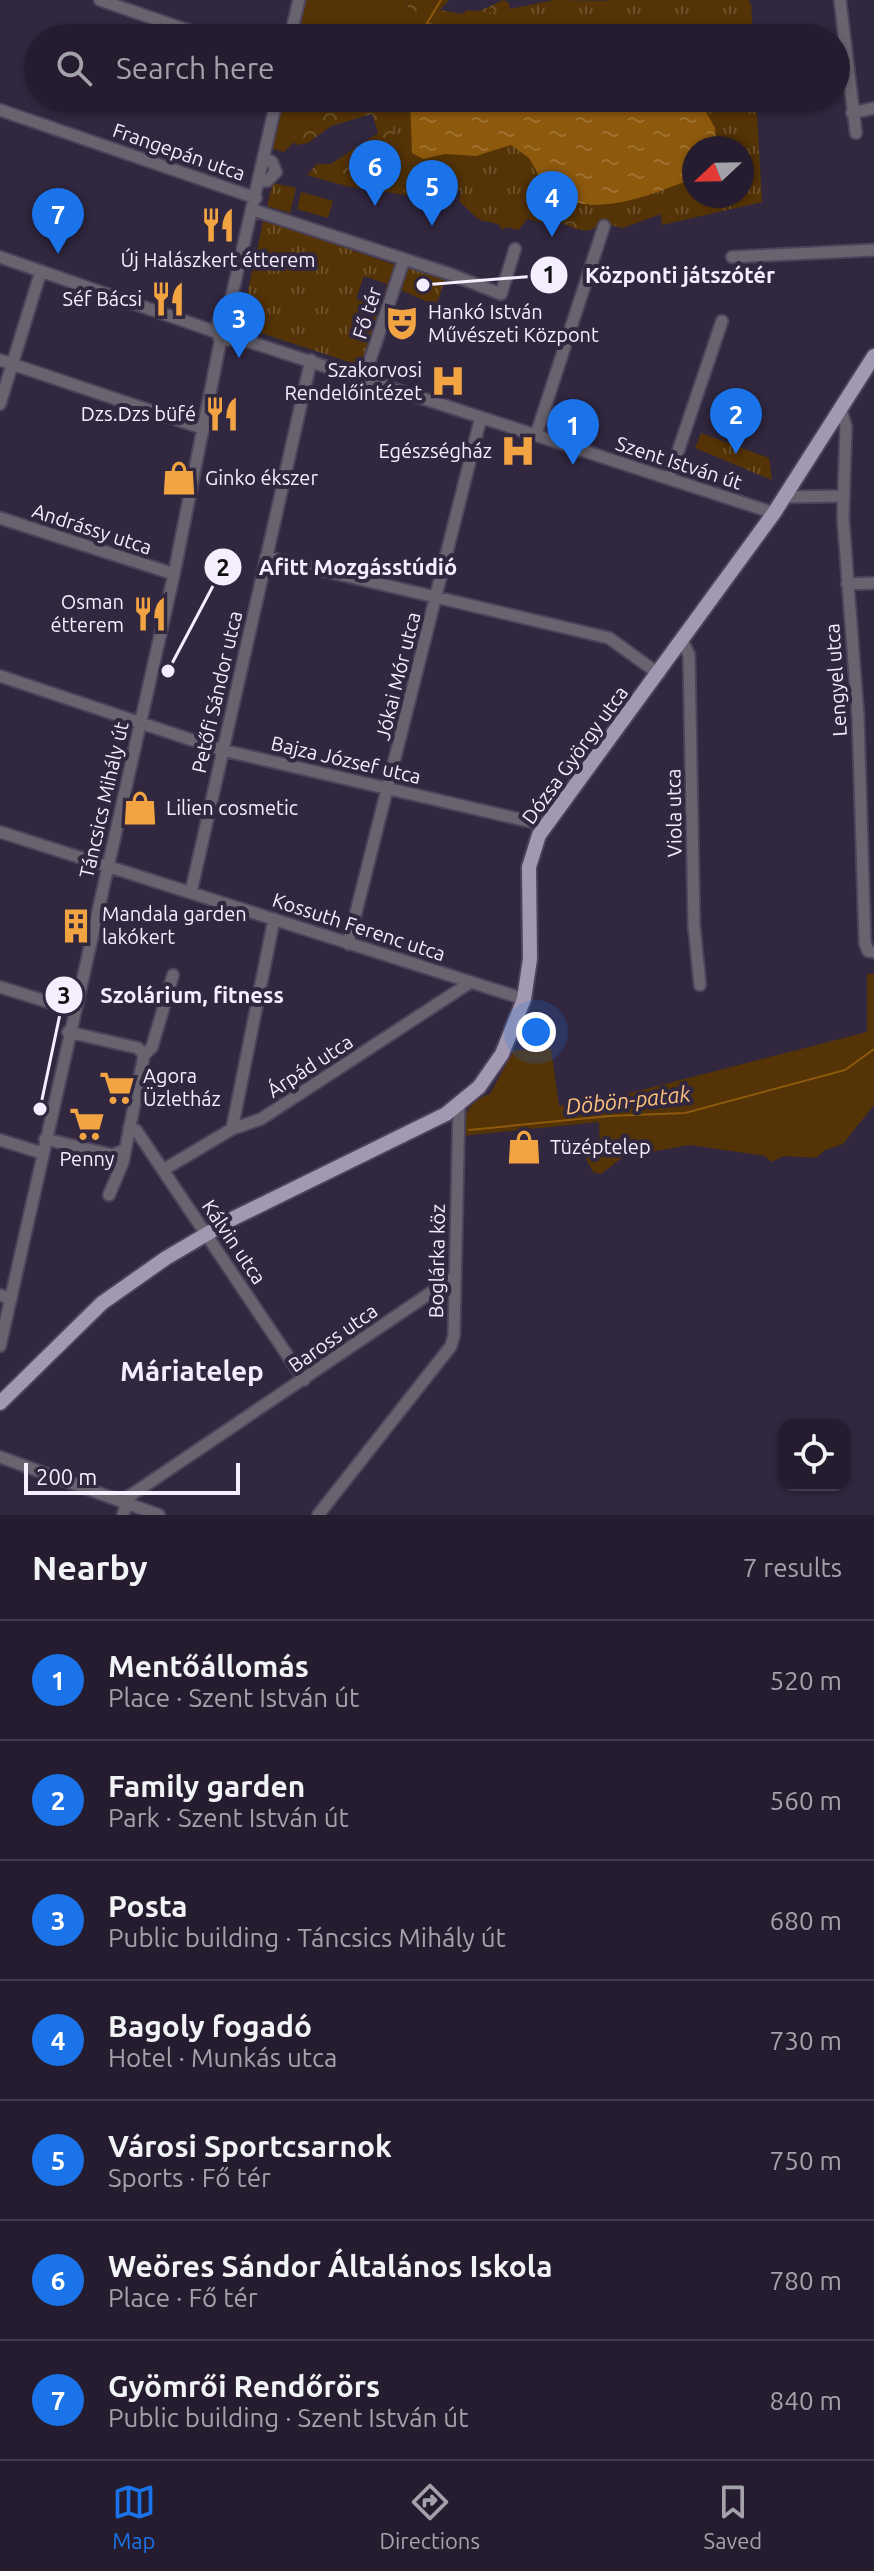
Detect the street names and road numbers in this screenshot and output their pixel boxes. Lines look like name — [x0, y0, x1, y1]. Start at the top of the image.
street label: Frangepán utca — [110, 118, 248, 185]
street label: Fő tér — [347, 284, 386, 342]
street label: Szent István út — [613, 431, 745, 494]
street label: Andrássy utca — [29, 498, 155, 559]
street label: Petőfi Sándor utca — [187, 609, 246, 775]
street label: Jókai Mór utca — [370, 609, 425, 742]
street label: Lengyel utca — [820, 623, 851, 737]
street label: Dózsa György utca — [517, 681, 632, 828]
street label: Táncsics Mihály út — [74, 719, 133, 880]
street label: Bajza József utca — [269, 731, 423, 788]
street label: Viola utca — [661, 768, 686, 858]
street label: Kossuth Ferenc utca — [270, 888, 449, 965]
street label: Árpád utca — [263, 1029, 357, 1102]
street label: Kálvin utca — [198, 1195, 271, 1288]
street label: Boglárka köz — [424, 1204, 449, 1318]
street label: Baross utca — [284, 1299, 381, 1377]

